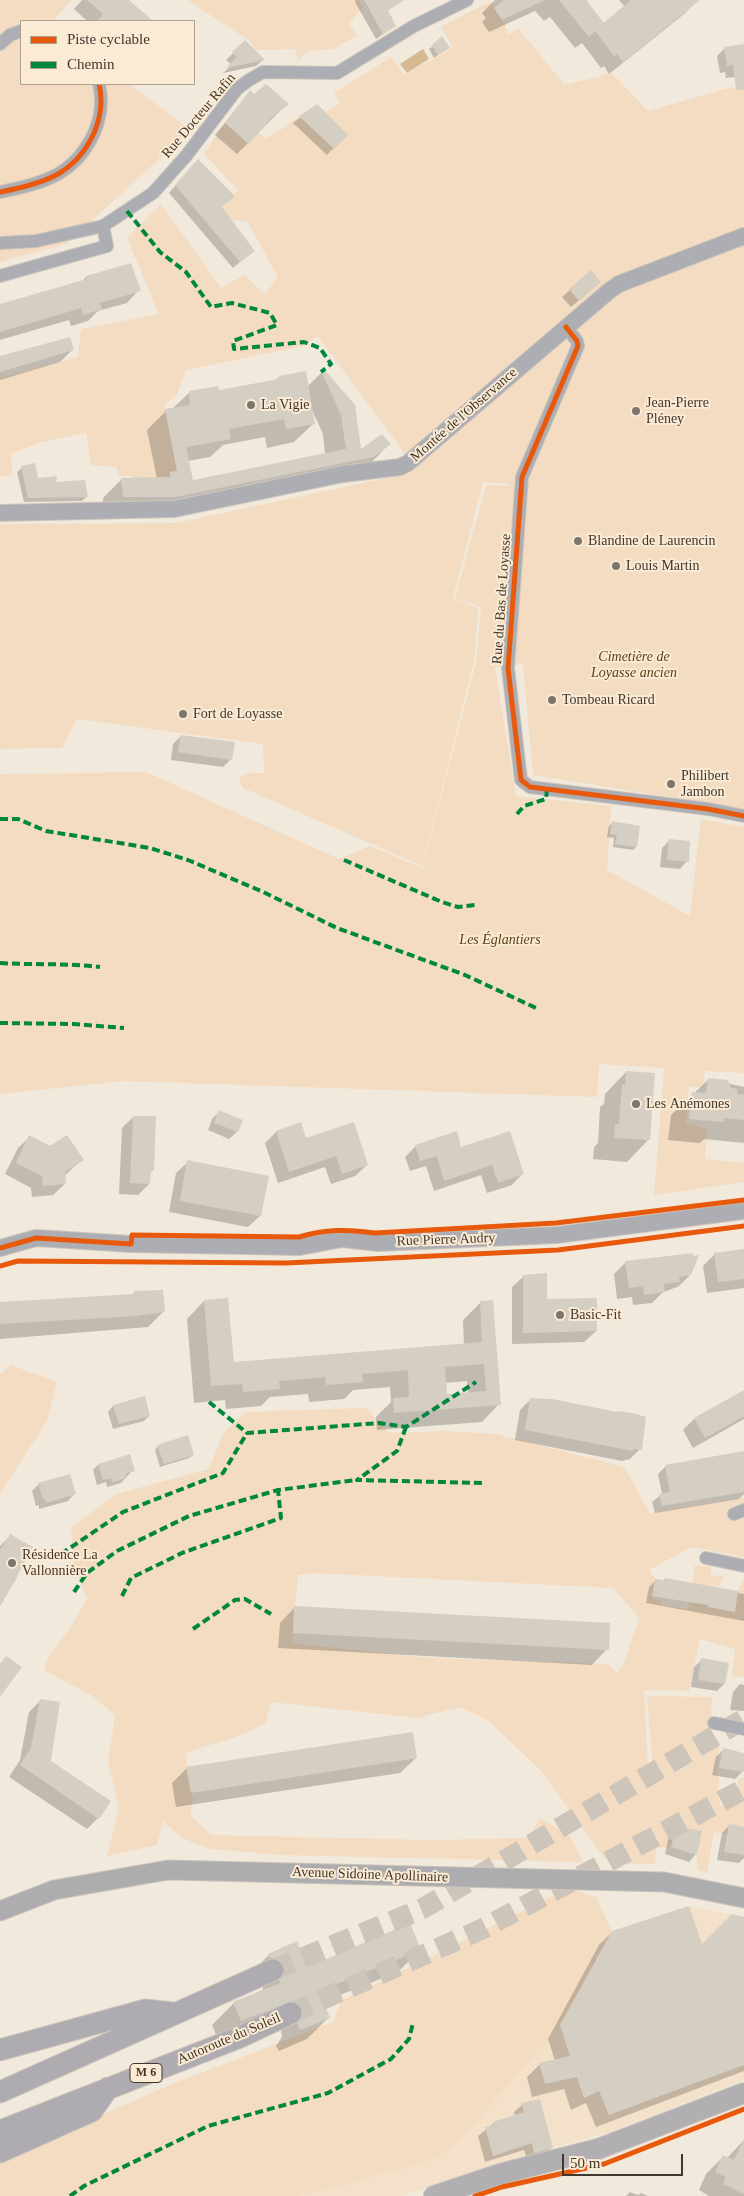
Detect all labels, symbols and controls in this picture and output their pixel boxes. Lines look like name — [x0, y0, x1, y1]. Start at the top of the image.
legend — [20, 20, 195, 85]
text: Piste cyclable — [67, 31, 150, 47]
text: Chemin — [67, 56, 115, 72]
street label: Rue Docteur Rafin — [159, 70, 239, 162]
street label: Montée de l'Observance — [407, 364, 521, 466]
place label: Jean-Pierre Pléney — [646, 395, 709, 428]
place label: La Vigie — [261, 397, 310, 413]
marker: La Vigie — [245, 399, 257, 411]
marker: Jean-Pierre Pléney — [630, 405, 642, 417]
street label: Rue du Bas de Loyasse — [489, 533, 515, 665]
place label: Blandine de Laurencin — [588, 533, 716, 549]
marker: Blandine de Laurencin — [572, 535, 584, 547]
place label: Louis Martin — [626, 558, 699, 574]
marker: Louis Martin — [610, 560, 622, 572]
park label: Cimetière de Loyasse ancien — [591, 649, 677, 682]
place label: Tombeau Ricard — [562, 692, 655, 708]
marker: Tombeau Ricard — [546, 694, 558, 706]
place label: Fort de Loyasse — [193, 706, 282, 722]
marker: Fort de Loyasse — [177, 708, 189, 720]
place label: Philibert Jambon — [681, 768, 729, 800]
marker: Philibert Jambon — [665, 778, 677, 790]
park label: Les Églantiers — [459, 932, 541, 948]
place label: Les Anémones — [646, 1096, 730, 1112]
marker: Les Anémones — [630, 1098, 642, 1110]
street label: Rue Pierre Audry — [396, 1230, 496, 1250]
place label: Basic-Fit — [570, 1307, 621, 1323]
marker: Basic-Fit — [554, 1309, 566, 1321]
place label: Résidence La Vallonnière — [22, 1547, 98, 1580]
marker: Résidence La Vallonnière — [6, 1557, 18, 1569]
street label: Avenue Sidoine Apollinaire — [292, 1864, 448, 1886]
street label: Autoroute du Soleil — [175, 2010, 283, 2068]
road number: M 6 — [130, 2064, 162, 2082]
scale bar — [564, 2144, 685, 2176]
text: 50 m — [570, 2155, 600, 2171]

